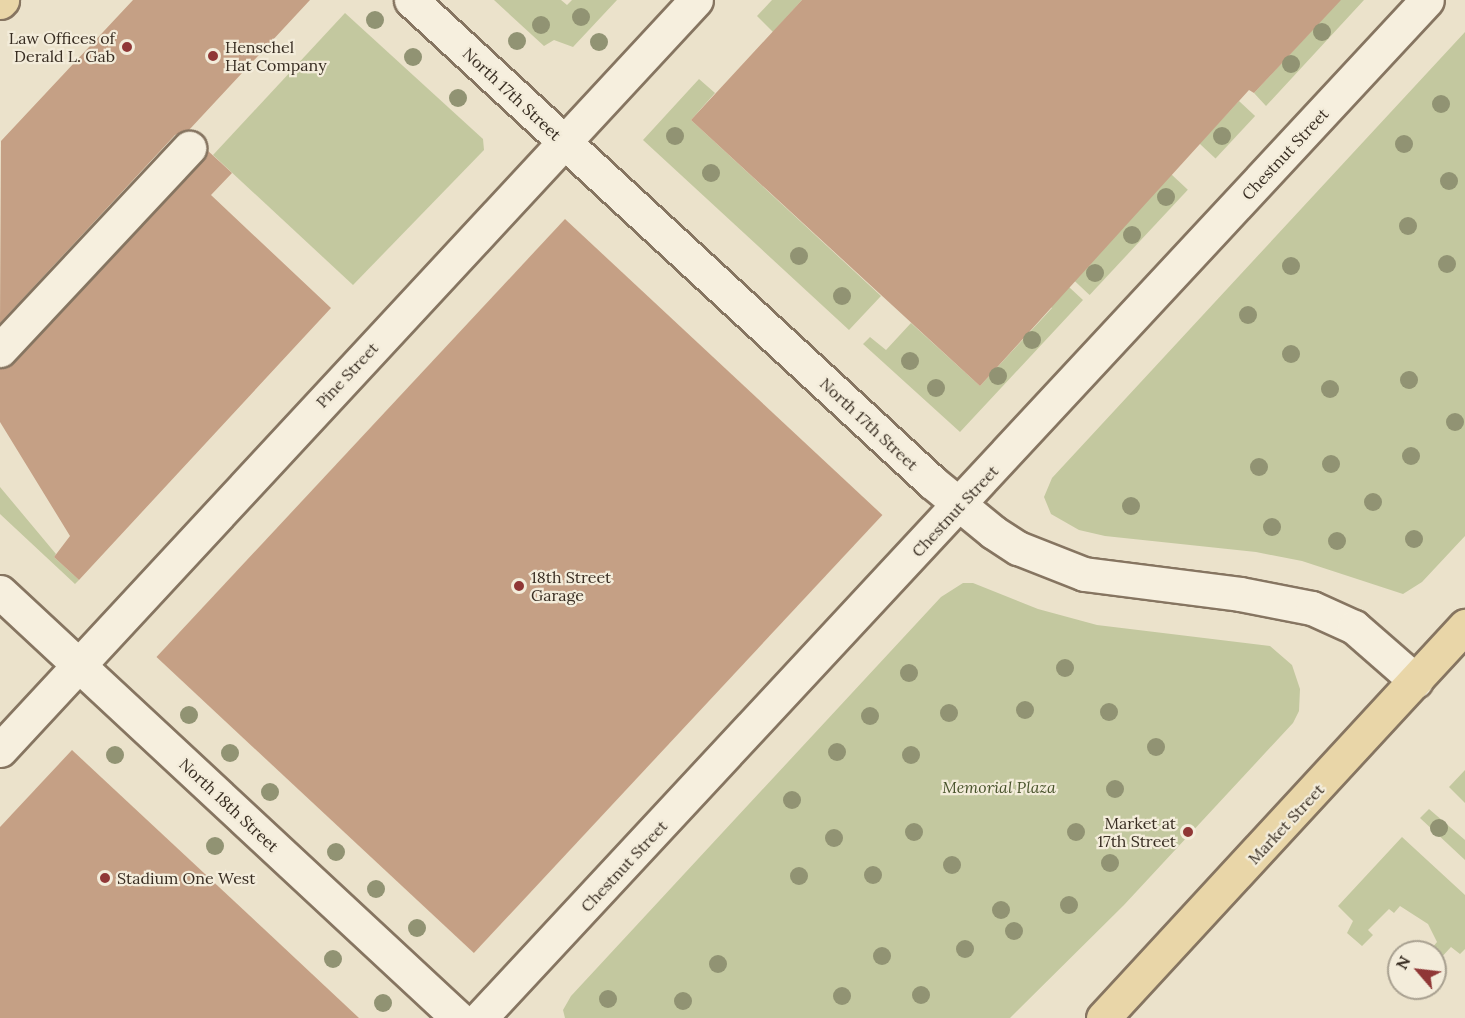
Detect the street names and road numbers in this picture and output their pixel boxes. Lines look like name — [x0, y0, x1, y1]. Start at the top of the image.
street label: North 17th Street — [459, 44, 565, 144]
street label: Chestnut Street — [1238, 104, 1332, 204]
street label: Pine Street — [312, 338, 382, 412]
street label: North 17th Street — [816, 374, 922, 474]
street label: Chestnut Street — [908, 461, 1002, 561]
street label: North 18th Street — [175, 754, 283, 856]
street label: Market Street — [1244, 780, 1328, 868]
street label: Chestnut Street — [577, 816, 671, 916]

